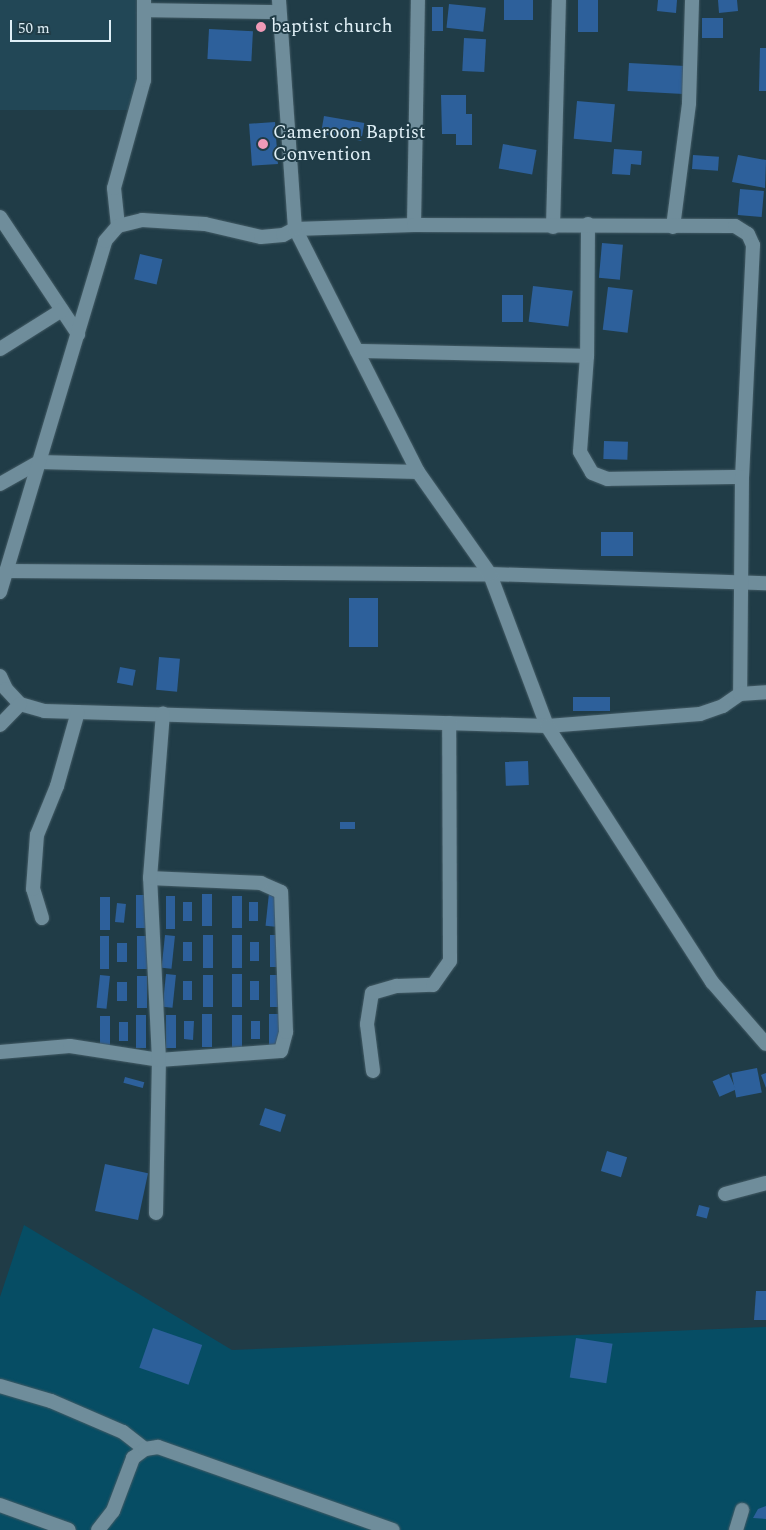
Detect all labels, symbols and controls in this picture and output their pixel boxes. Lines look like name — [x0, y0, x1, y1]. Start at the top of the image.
scale bar — [12, 10, 114, 42]
place label: baptist church — [271, 16, 392, 38]
text: 50 m — [18, 17, 50, 40]
marker: baptist church — [255, 21, 267, 33]
place label: Cameroon Baptist Convention — [273, 122, 426, 166]
marker: Cameroon Baptist Convention — [257, 138, 269, 150]

